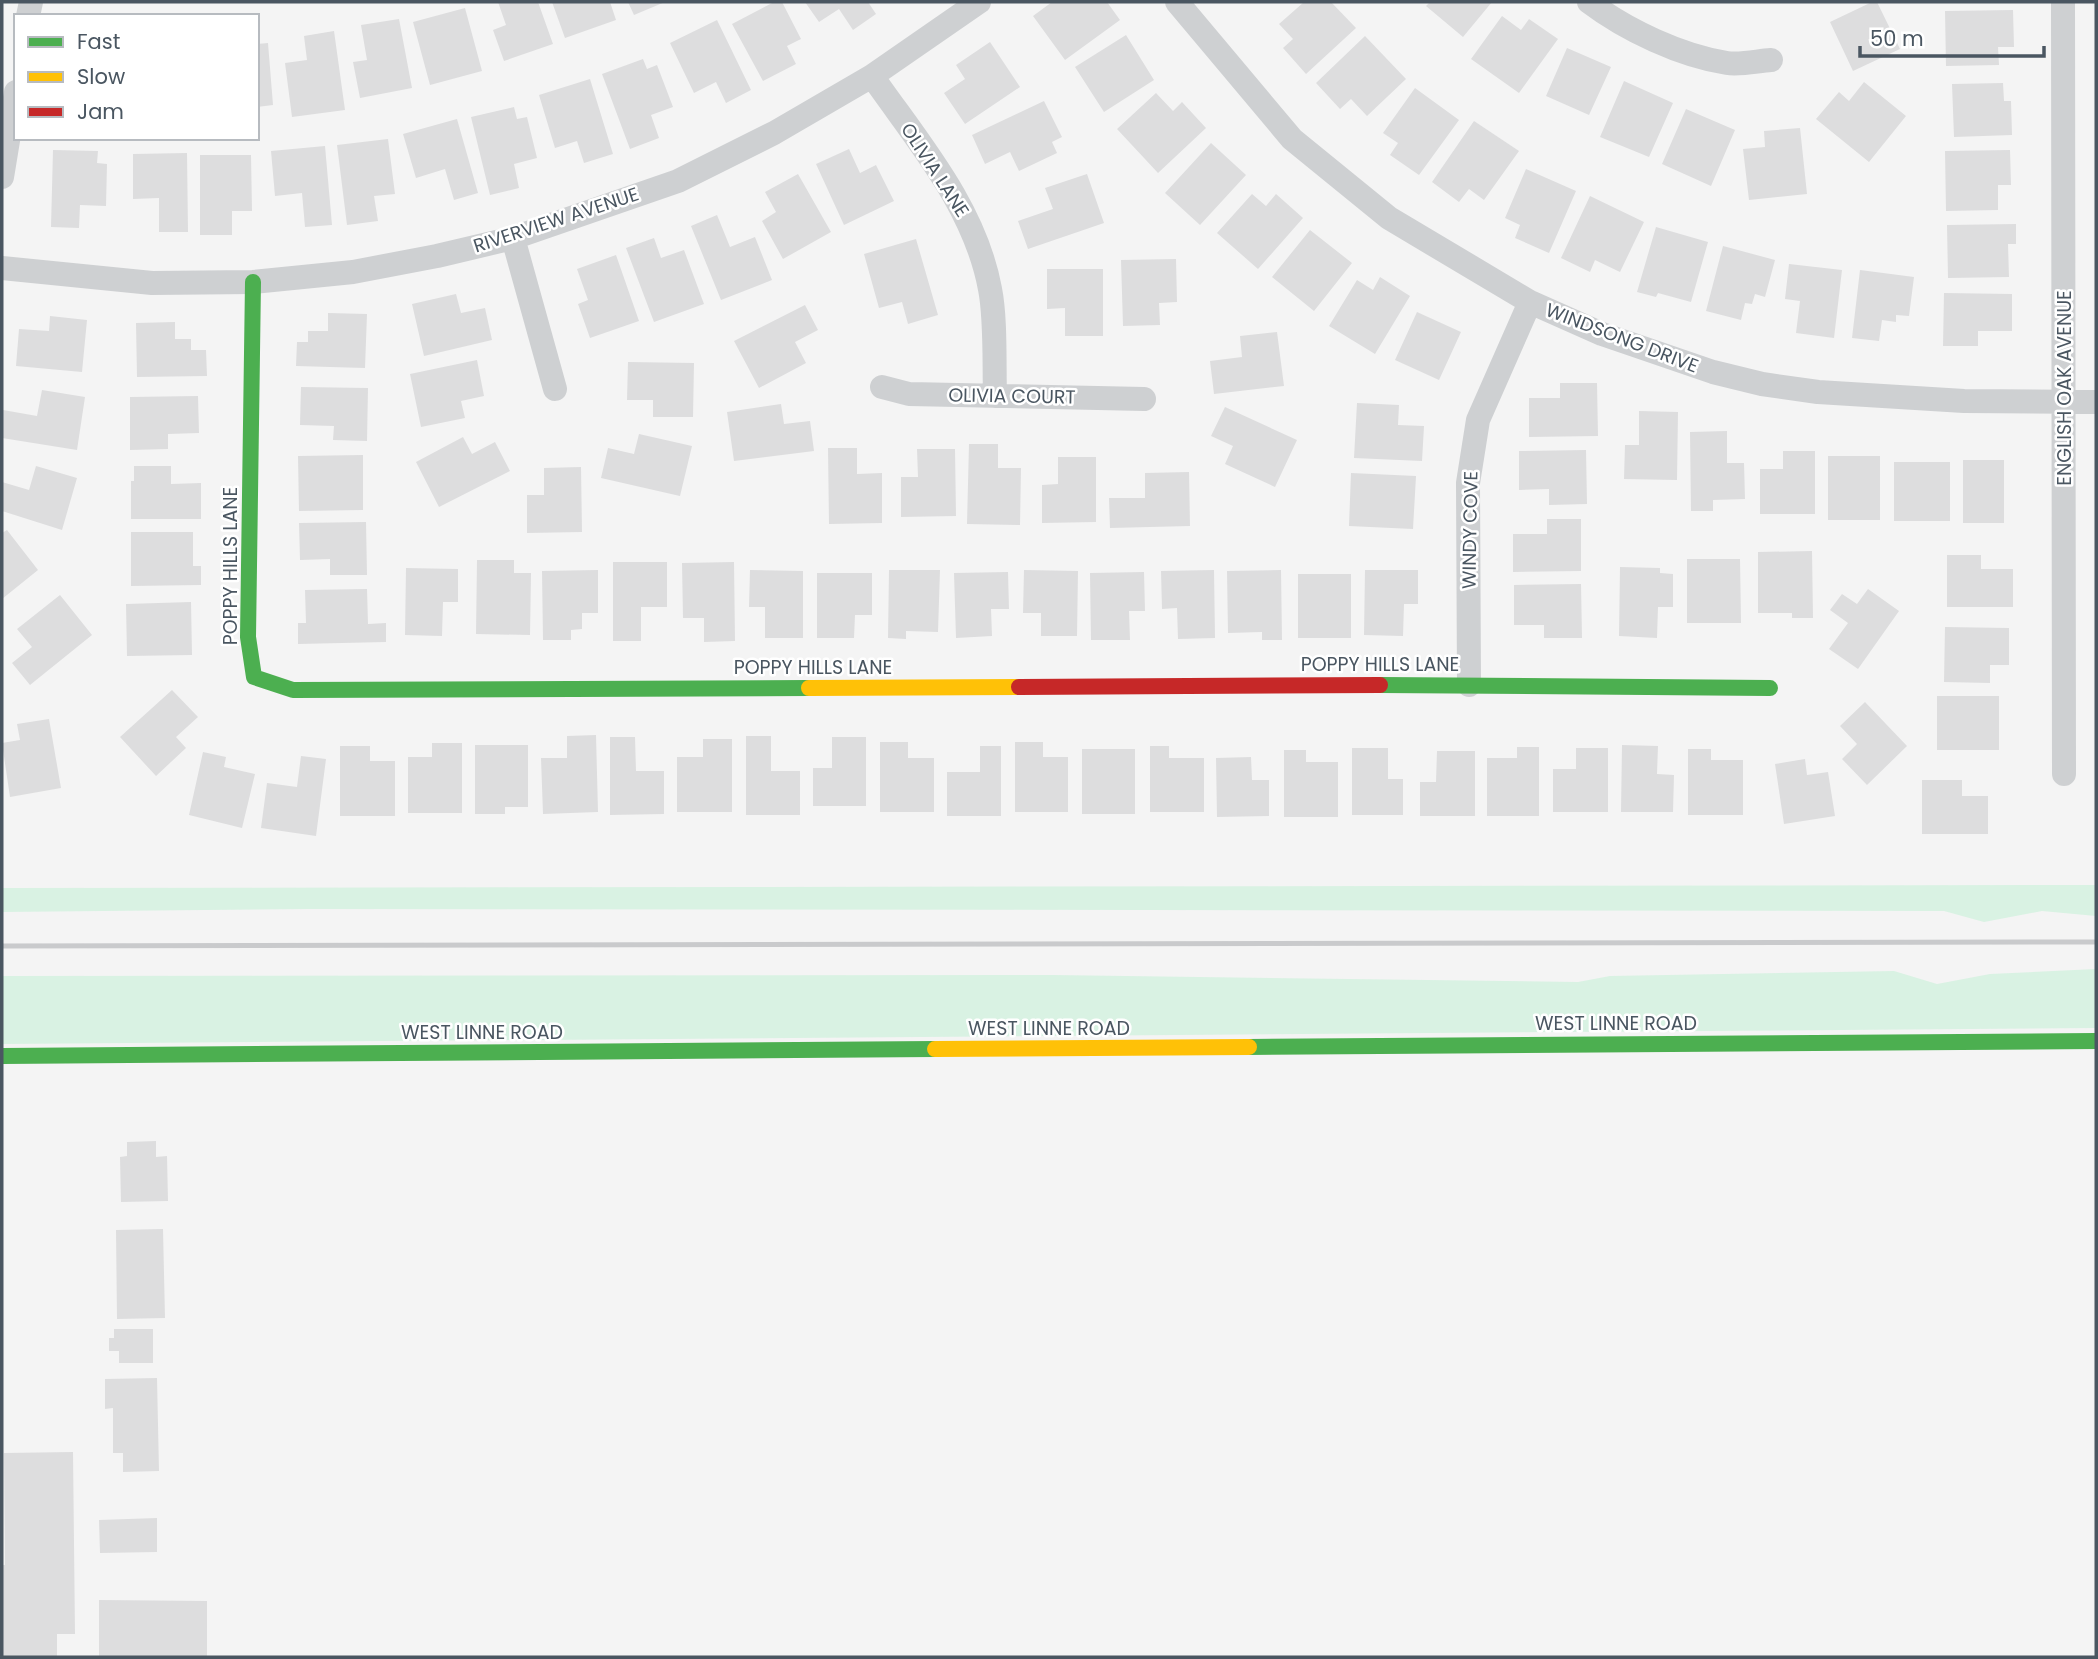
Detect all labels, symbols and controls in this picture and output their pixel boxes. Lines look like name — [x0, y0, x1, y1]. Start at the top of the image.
legend — [14, 14, 259, 140]
scale bar — [1860, 14, 2044, 58]
text: 50 m — [1870, 24, 1924, 53]
text: Fast — [77, 27, 120, 56]
text: Slow — [77, 62, 125, 91]
text: Jam — [77, 97, 124, 126]
street label: OLIVIA LANE — [894, 118, 976, 222]
street label: RIVERVIEW AVENUE — [470, 180, 642, 260]
street label: ENGLISH OAK AVENUE — [2051, 290, 2078, 486]
street label: WINDSONG DRIVE — [1542, 296, 1702, 380]
street label: OLIVIA COURT — [948, 381, 1076, 411]
street label: WINDY COVE — [1455, 471, 1485, 589]
street label: POPPY HILLS LANE — [217, 487, 244, 645]
street label: POPPY HILLS LANE — [1301, 651, 1459, 678]
street label: POPPY HILLS LANE — [734, 654, 892, 681]
street label: WEST LINNE ROAD — [1535, 1010, 1697, 1037]
street label: WEST LINNE ROAD — [968, 1015, 1130, 1042]
street label: WEST LINNE ROAD — [401, 1019, 563, 1046]

